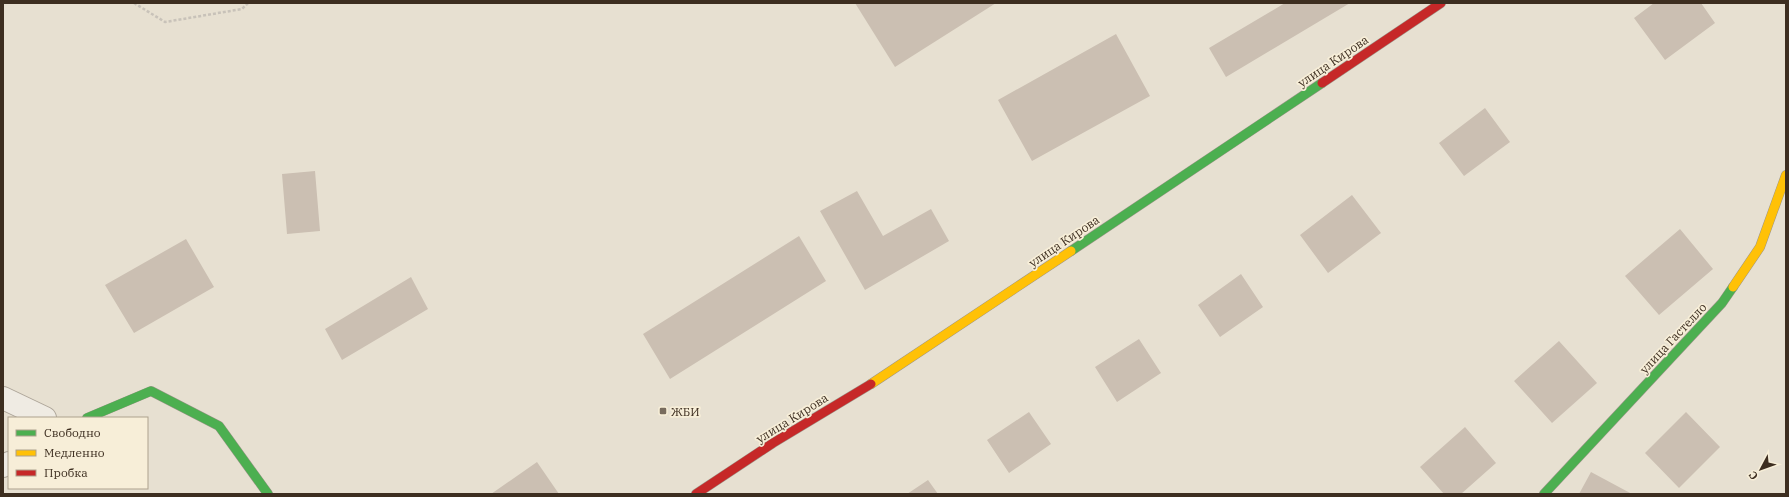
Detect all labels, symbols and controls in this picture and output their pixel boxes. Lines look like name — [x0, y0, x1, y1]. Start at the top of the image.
street label: улица Кирова — [1295, 32, 1372, 90]
street label: улица Кирова — [1026, 212, 1103, 270]
street label: улица Гастелло — [1636, 299, 1710, 376]
street label: улица Кирова — [753, 390, 831, 446]
place label: ЖБИ — [671, 404, 700, 419]
marker: ЖБИ — [658, 406, 668, 416]
legend — [8, 417, 148, 489]
text: Свободно — [44, 425, 101, 440]
text: Медленно — [44, 445, 105, 460]
north arrow — [1741, 449, 1781, 489]
text: Пробка — [44, 465, 88, 480]
text: С — [1746, 468, 1761, 483]

